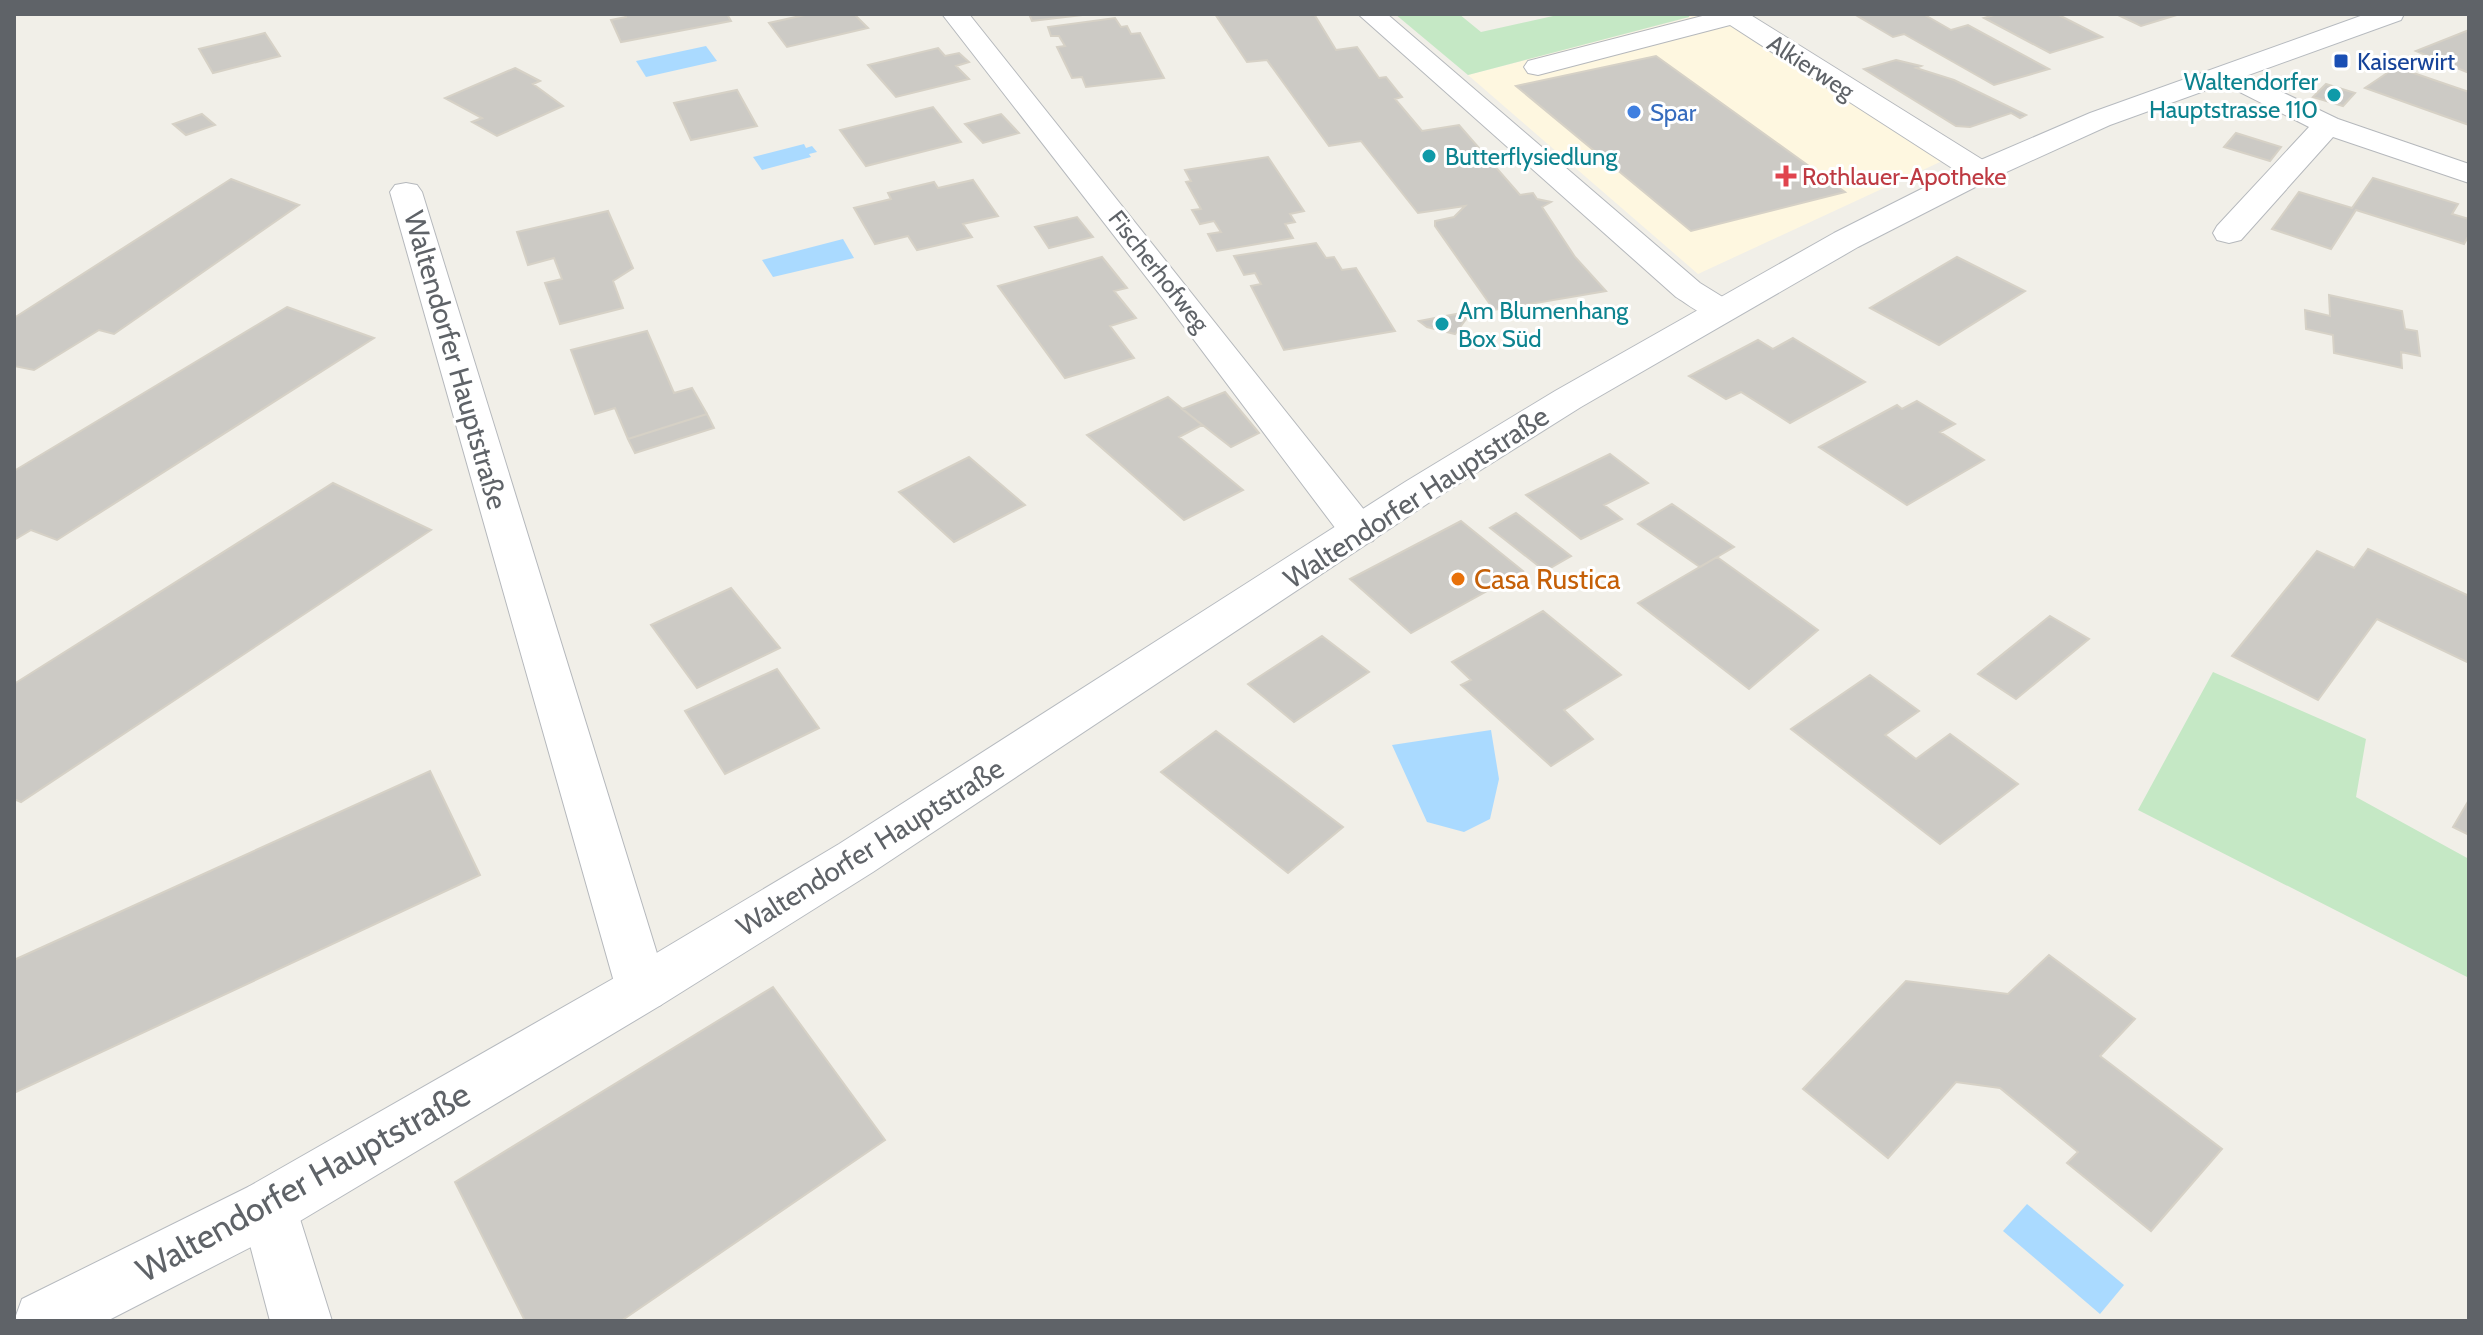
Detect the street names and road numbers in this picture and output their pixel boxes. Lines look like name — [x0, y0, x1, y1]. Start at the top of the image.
street label: Alkierweg — [1762, 28, 1861, 106]
street label: Fischerhofweg — [1102, 204, 1216, 339]
street label: Waltendorfer Hauptstraße — [397, 207, 515, 513]
street label: Waltendorfer Hauptstraße — [1277, 399, 1555, 595]
street label: Waltendorfer Hauptstraße — [730, 751, 1010, 943]
street label: Waltendorfer Hauptstraße — [129, 1073, 477, 1291]

